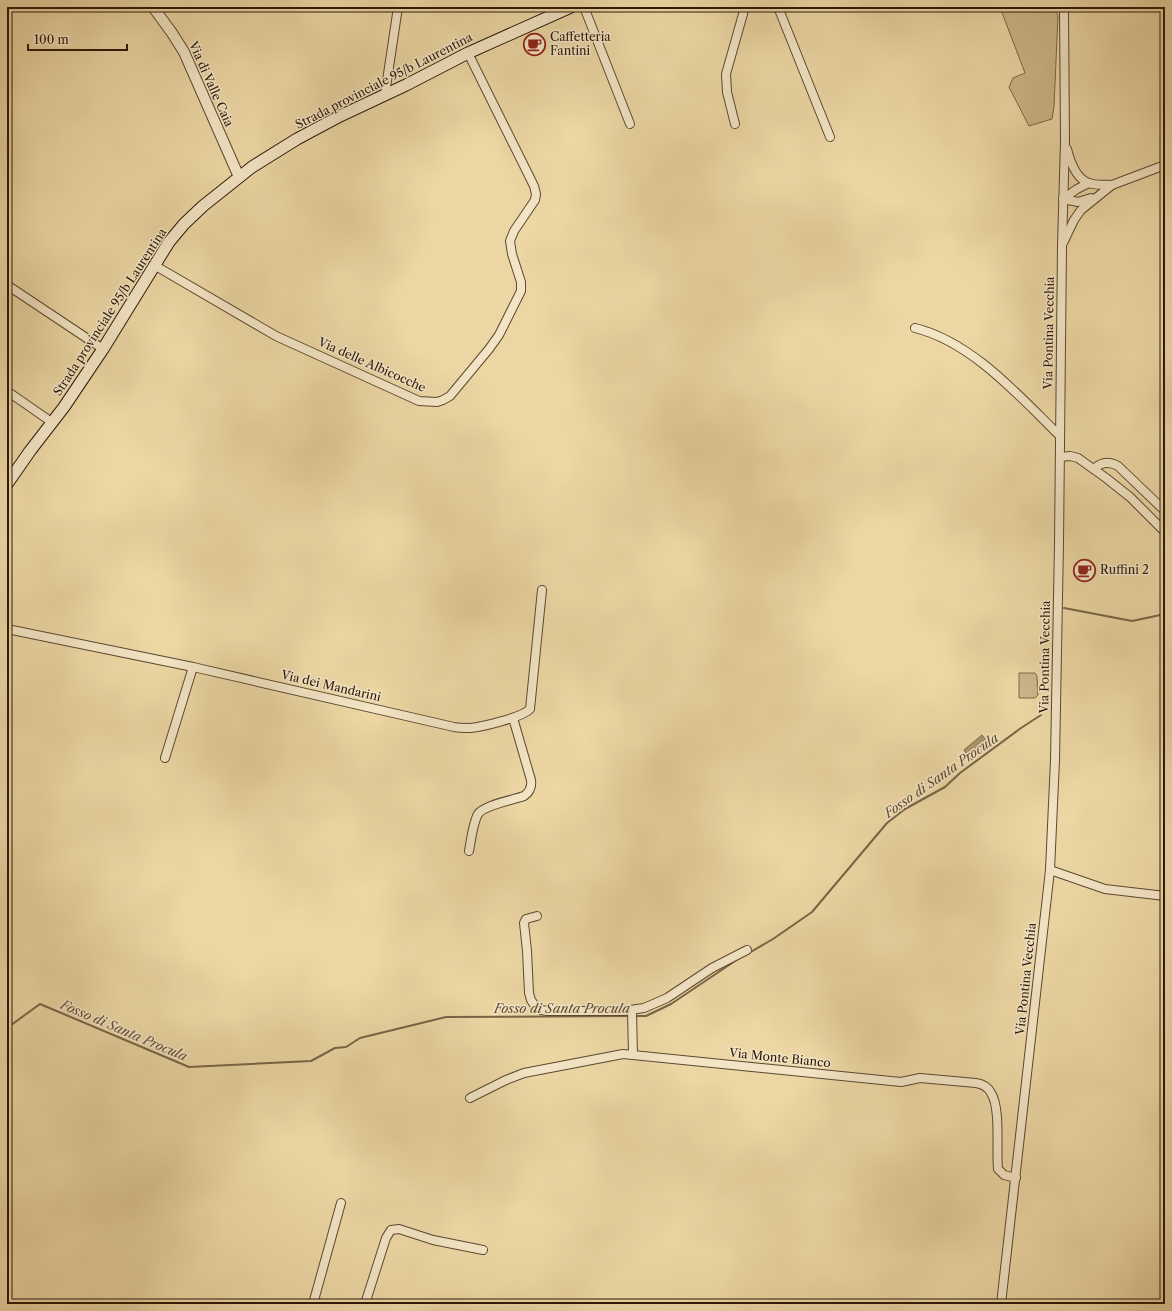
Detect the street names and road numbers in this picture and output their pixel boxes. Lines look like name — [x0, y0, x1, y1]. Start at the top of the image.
street label: Strada provinciale 95/b Laurentina — [293, 29, 475, 132]
street label: Via di Valle Caia — [186, 38, 237, 129]
street label: Strada provinciale 95/b Laurentina — [50, 225, 170, 398]
street label: Via Pontina Vecchia — [1040, 276, 1057, 391]
street label: Via delle Albicocche — [315, 334, 429, 395]
street label: Via Pontina Vecchia — [1036, 600, 1053, 715]
street label: Via dei Mandarini — [279, 667, 383, 704]
street label: Via Pontina Vecchia — [1012, 921, 1039, 1037]
street label: Via Monte Bianco — [728, 1045, 832, 1070]

